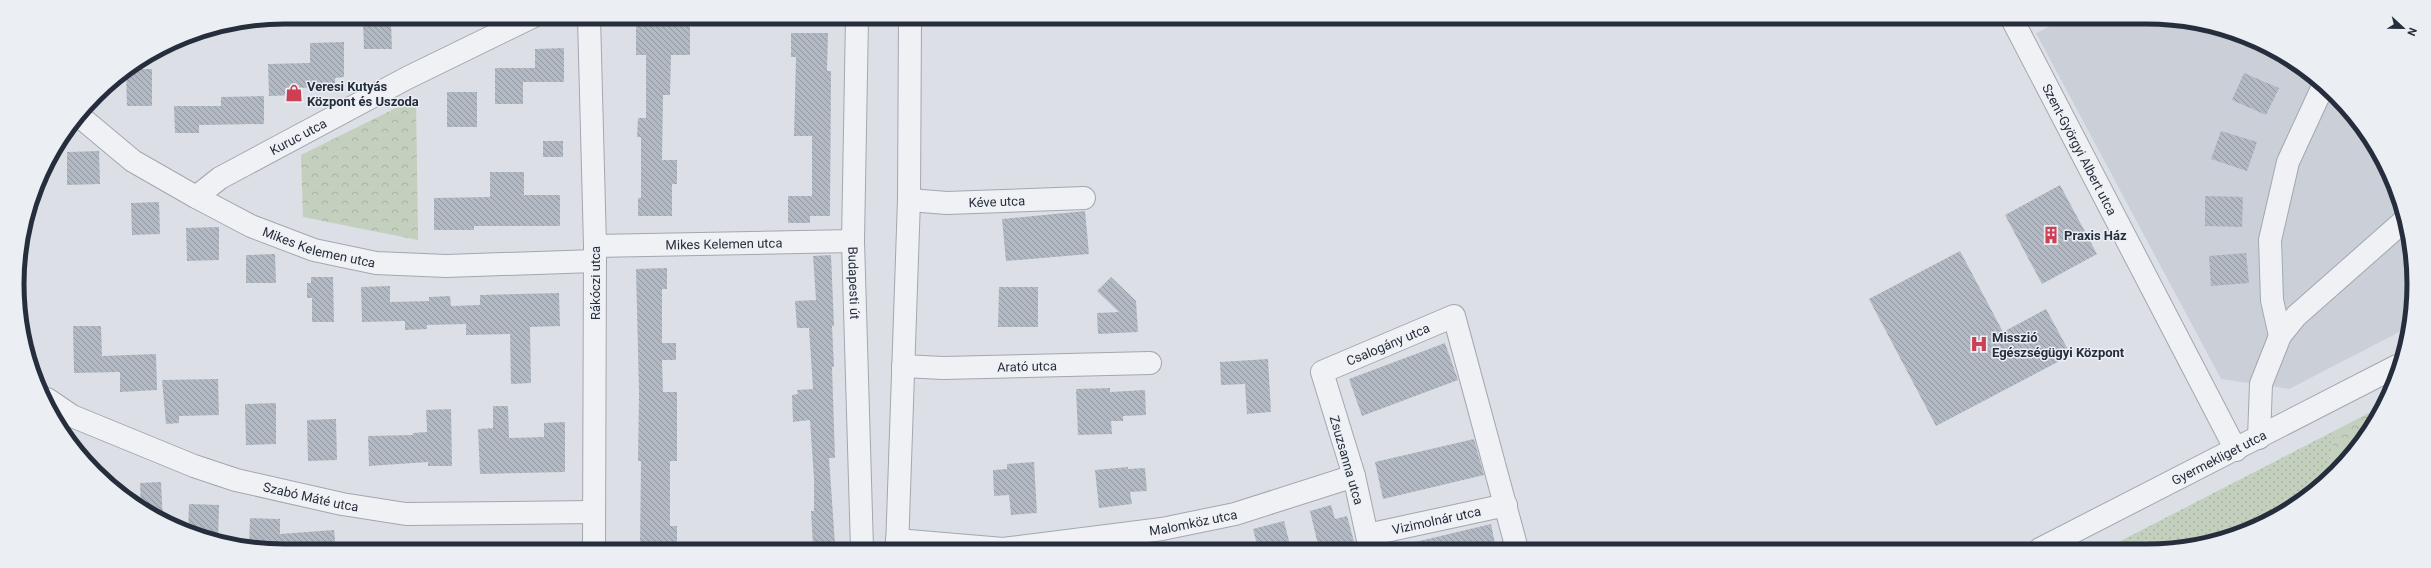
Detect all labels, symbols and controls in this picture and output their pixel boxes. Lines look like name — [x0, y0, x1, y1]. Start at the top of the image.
north arrow — [2383, 8, 2423, 48]
text: N — [2404, 26, 2419, 38]
place label: Veresi Kutyás Központ és Uszoda — [307, 79, 419, 109]
street label: Szent-Györgyi Albert utca — [2039, 81, 2120, 218]
shop icon: Veresi Kutyás Központ és Uszoda — [284, 83, 304, 103]
street label: Kuruc utca — [267, 115, 329, 158]
street label: Kéve utca — [968, 193, 1025, 210]
street label: Mikes Kelemen utca — [260, 224, 377, 271]
building icon: Praxis Ház — [2041, 225, 2061, 245]
place label: Praxis Ház — [2064, 228, 2127, 243]
street label: Mikes Kelemen utca — [665, 235, 783, 253]
street label: Rákóczi utca — [588, 246, 603, 320]
street label: Budapesti út — [845, 246, 862, 320]
street label: Csalogány utca — [1344, 320, 1432, 369]
place label: Misszió Egészségügyi Központ — [1992, 330, 2125, 360]
hospital icon: Misszió Egészségügyi Központ — [1969, 334, 1989, 354]
street label: Arató utca — [997, 358, 1057, 375]
street label: Zsuzsanna utca — [1327, 414, 1366, 506]
street label: Gyermekliget utca — [2169, 427, 2269, 488]
street label: Szabó Máté utca — [261, 479, 360, 514]
street label: Vizimolnár utca — [1391, 504, 1482, 537]
street label: Malomköz utca — [1148, 507, 1238, 539]

